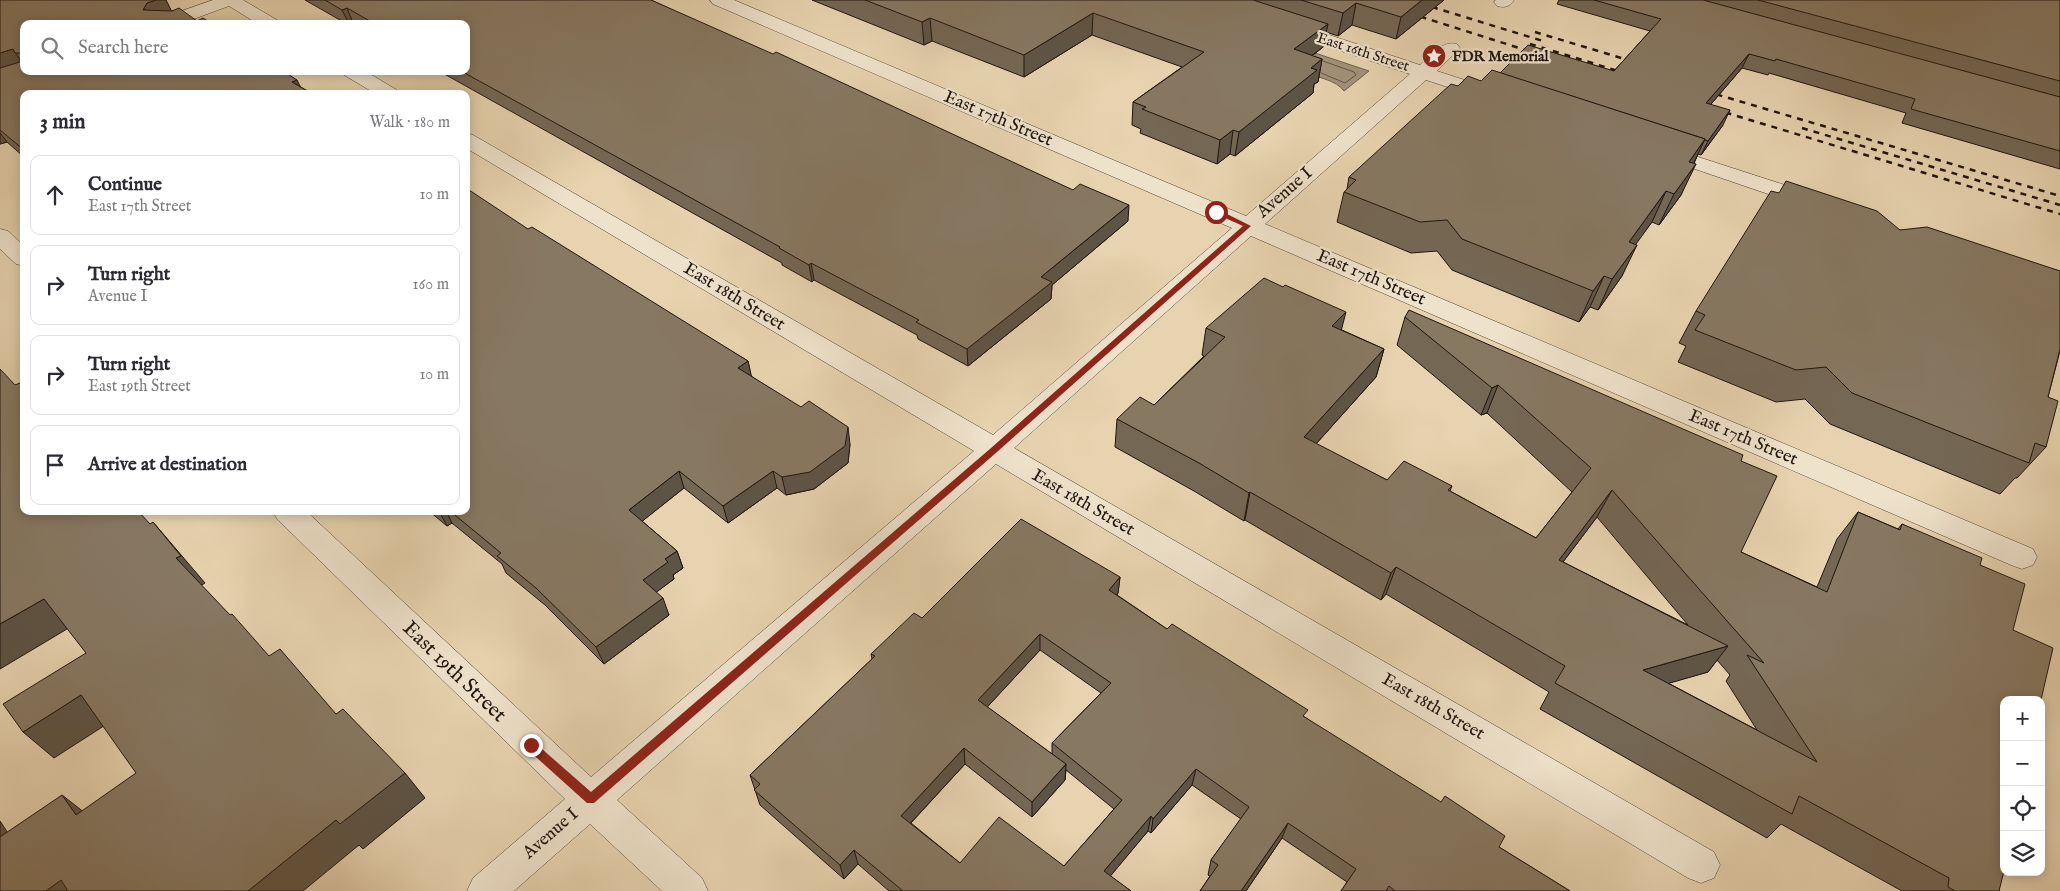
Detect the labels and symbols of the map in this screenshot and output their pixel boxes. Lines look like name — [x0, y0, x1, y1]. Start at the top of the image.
street label: East 16th Street — [1314, 28, 1412, 76]
place icon: FDR Memorial — [1421, 43, 1447, 69]
place label: FDR Memorial — [1452, 47, 1549, 66]
street label: East 17th Street — [940, 86, 1056, 152]
street label: Avenue I — [1252, 162, 1318, 224]
route start — [1205, 201, 1228, 224]
street label: East 17th Street — [1313, 245, 1429, 311]
street label: East 18th Street — [679, 258, 789, 336]
street label: East 17th Street — [1685, 405, 1801, 471]
street label: East 18th Street — [1028, 464, 1138, 542]
street label: East 19th Street — [396, 615, 512, 729]
street label: East 18th Street — [1378, 668, 1488, 746]
route end — [520, 734, 543, 757]
street label: Avenue I — [518, 803, 584, 865]

